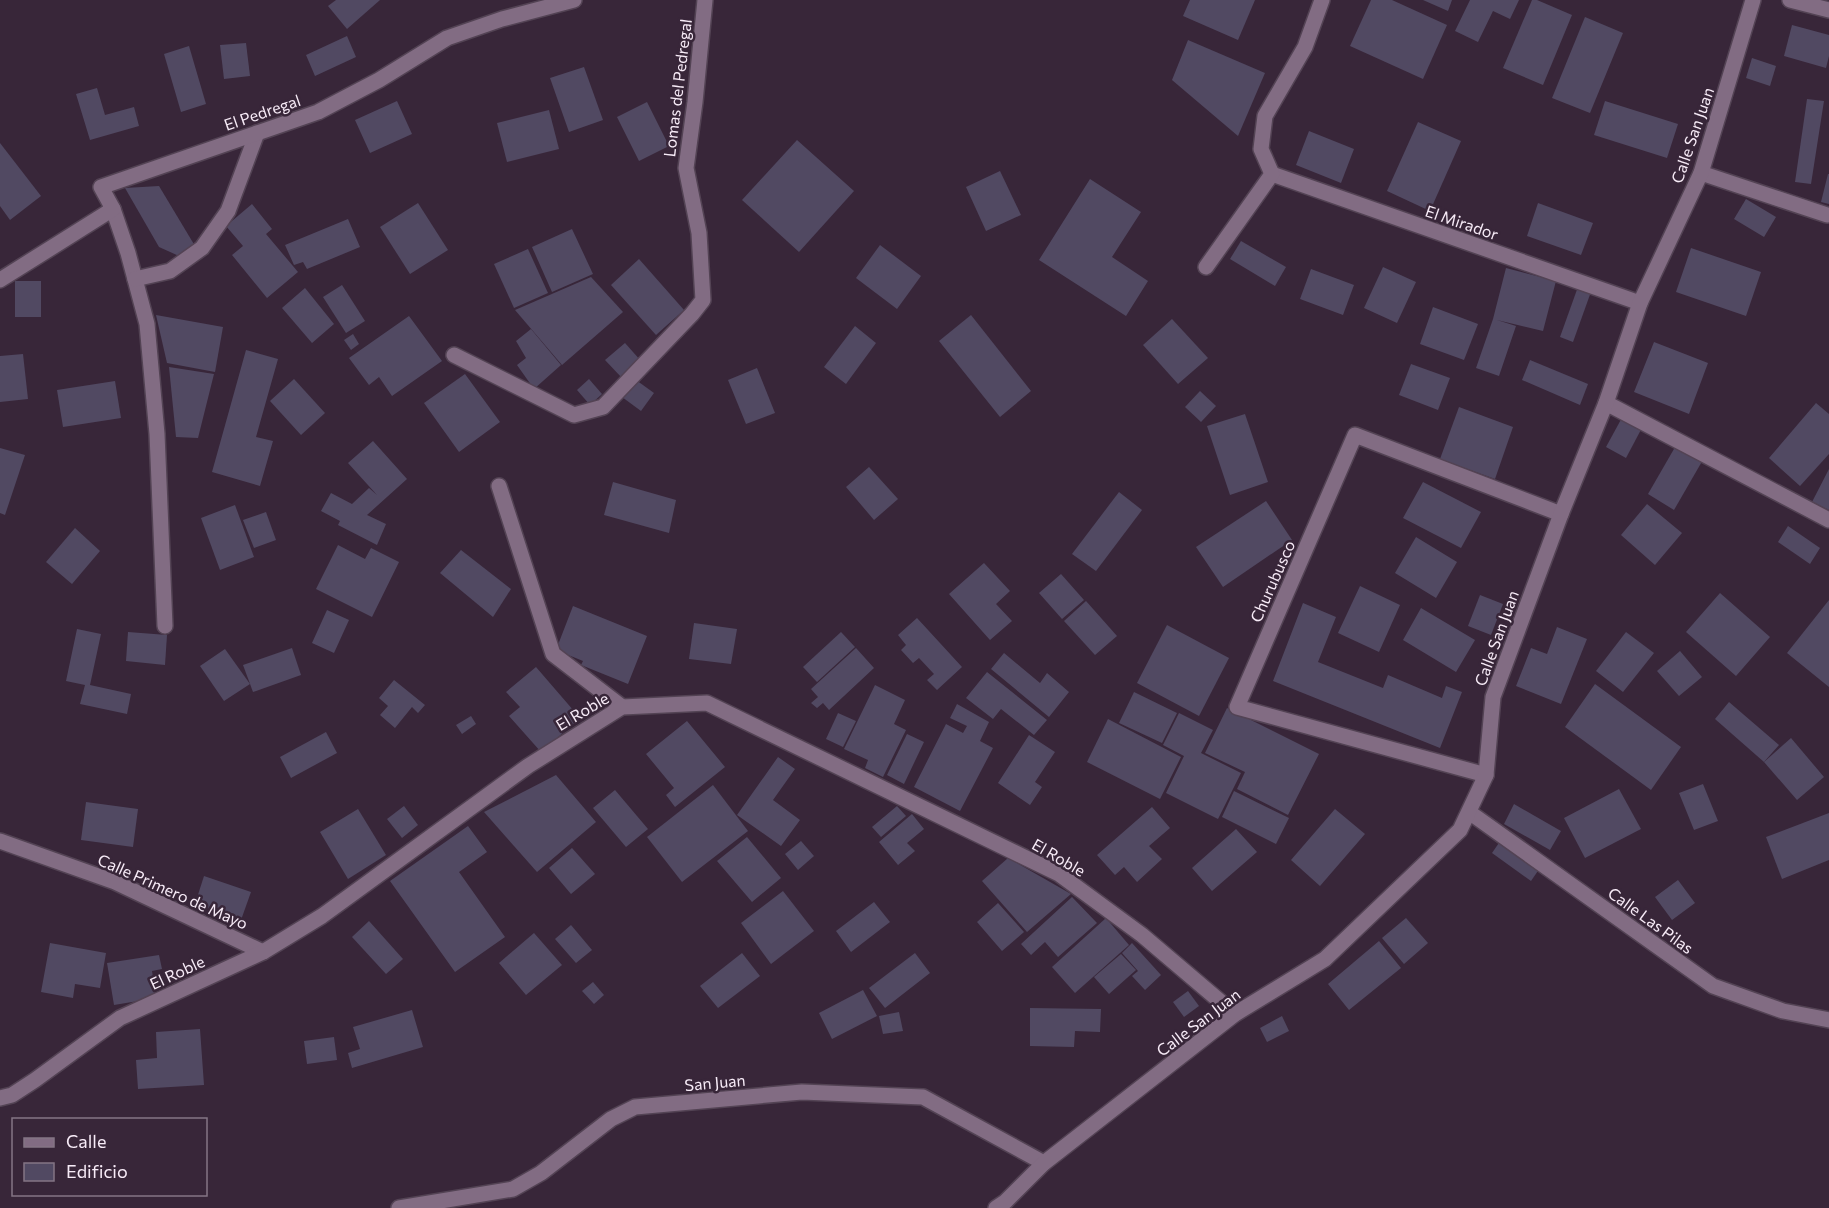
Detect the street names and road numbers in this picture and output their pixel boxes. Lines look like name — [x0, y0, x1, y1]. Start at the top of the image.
street label: Lomas del Pedregal — [659, 18, 695, 158]
street label: Calle San Juan — [1667, 85, 1717, 185]
street label: El Pedregal — [221, 90, 303, 134]
street label: El Mirador — [1423, 201, 1502, 244]
street label: Churubusco — [1246, 537, 1298, 625]
street label: Calle San Juan — [1470, 588, 1522, 688]
street label: El Roble — [552, 688, 612, 734]
street label: El Roble — [1029, 834, 1089, 880]
street label: Calle Primero de Mayo — [95, 849, 251, 933]
street label: Calle Las Pilas — [1605, 883, 1697, 957]
street label: El Roble — [147, 951, 207, 993]
street label: Calle San Juan — [1152, 984, 1244, 1060]
street label: San Juan — [684, 1070, 746, 1094]

